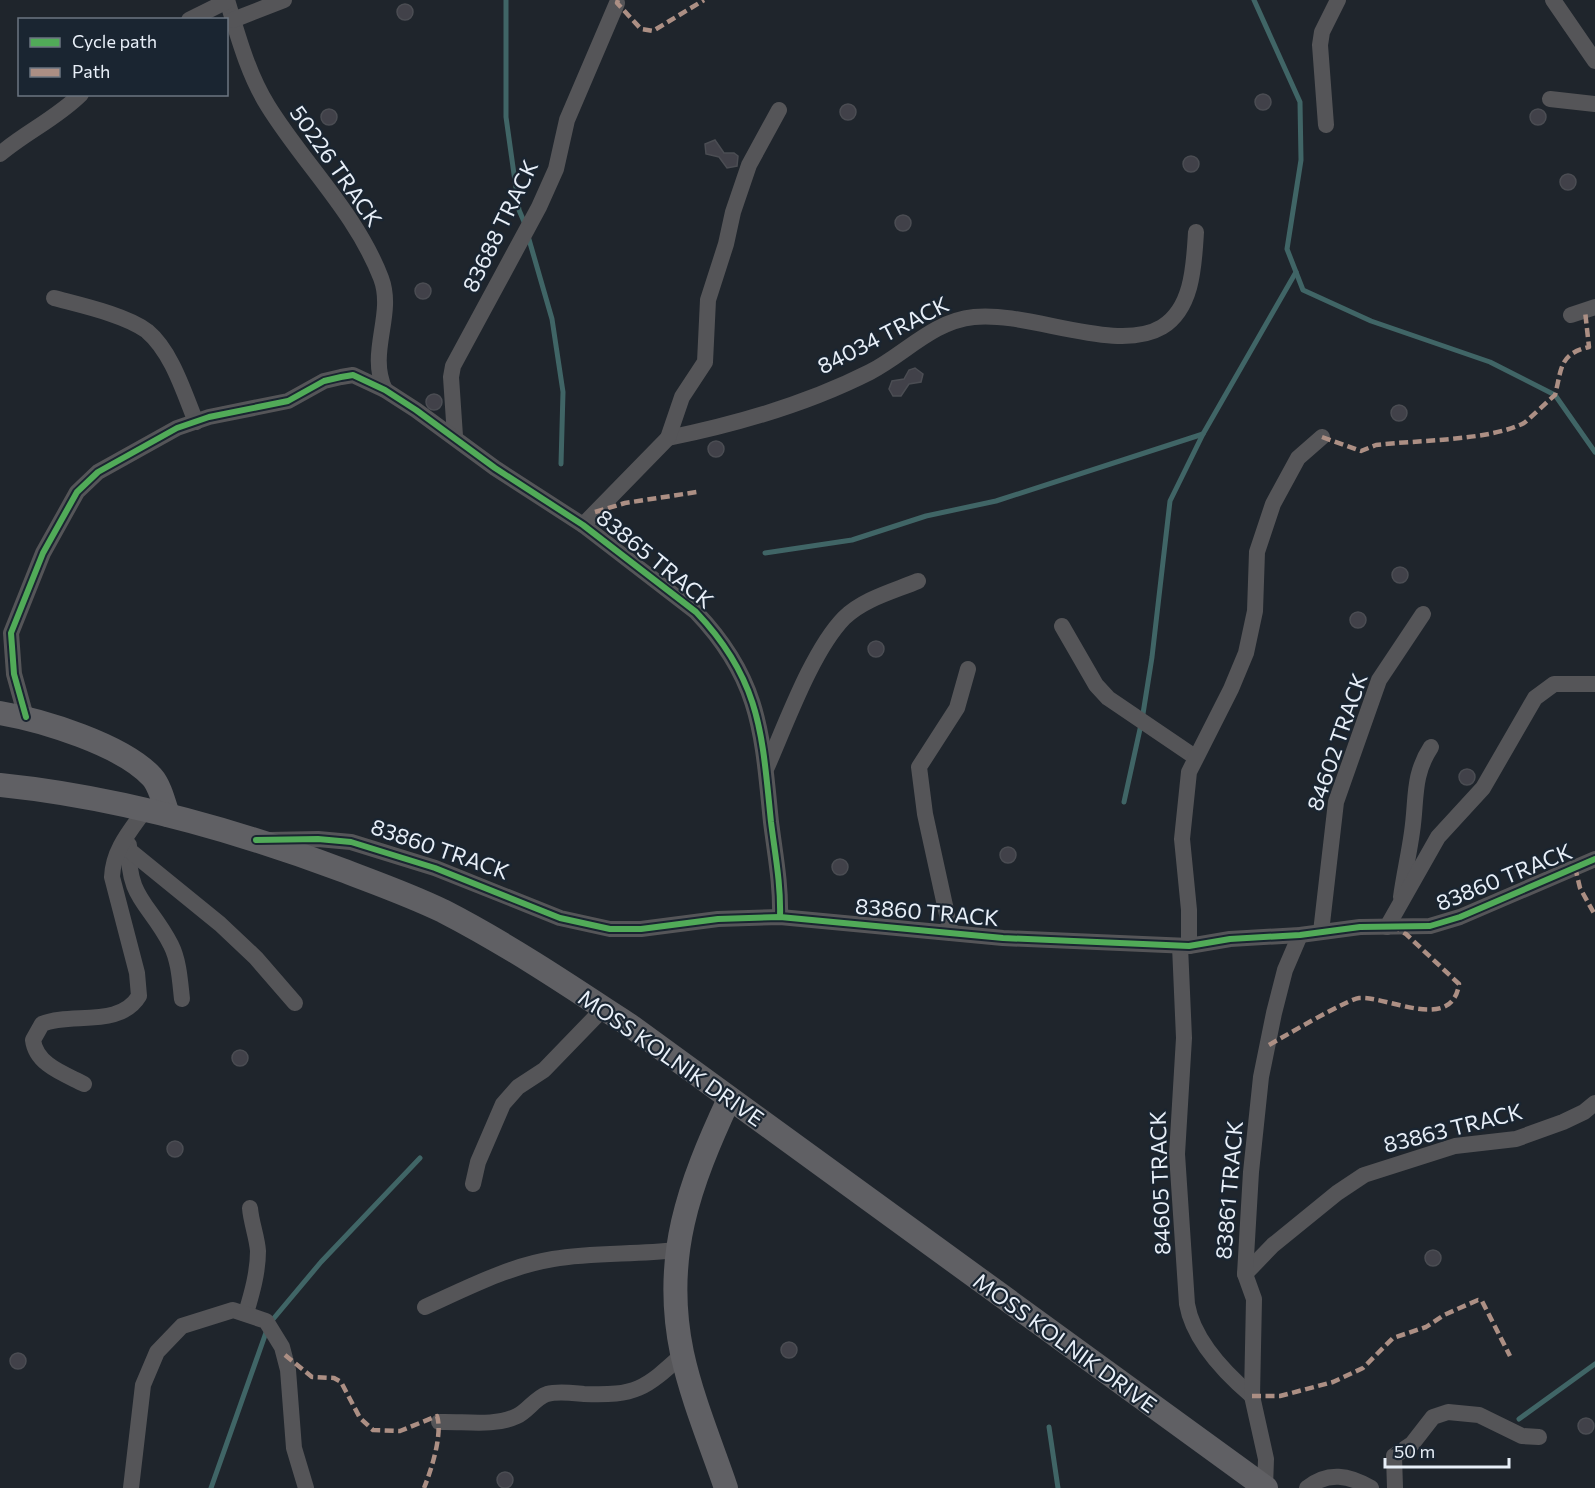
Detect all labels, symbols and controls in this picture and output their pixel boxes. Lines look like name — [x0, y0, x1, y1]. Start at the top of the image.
legend — [18, 18, 228, 96]
text: Cycle path — [72, 30, 157, 52]
text: Path — [72, 60, 110, 82]
street label: 50226 TRACK — [285, 100, 388, 232]
street label: 83688 TRACK — [456, 155, 543, 296]
street label: 84034 TRACK — [812, 290, 953, 379]
street label: 83865 TRACK — [591, 503, 719, 614]
street label: 84602 TRACK — [1300, 669, 1373, 814]
street label: 83860 TRACK — [368, 812, 513, 885]
street label: 83860 TRACK — [1432, 837, 1576, 916]
street label: 83860 TRACK — [854, 892, 1000, 931]
street label: MOSS KOLNIK DRIVE — [573, 983, 769, 1132]
street label: 83863 TRACK — [1381, 1097, 1525, 1158]
street label: 84605 TRACK — [1143, 1110, 1176, 1256]
street label: 83861 TRACK — [1209, 1119, 1248, 1261]
street label: MOSS KOLNIK DRIVE — [968, 1267, 1162, 1418]
scale bar — [1385, 1431, 1510, 1469]
text: 50 m — [1394, 1440, 1435, 1462]

